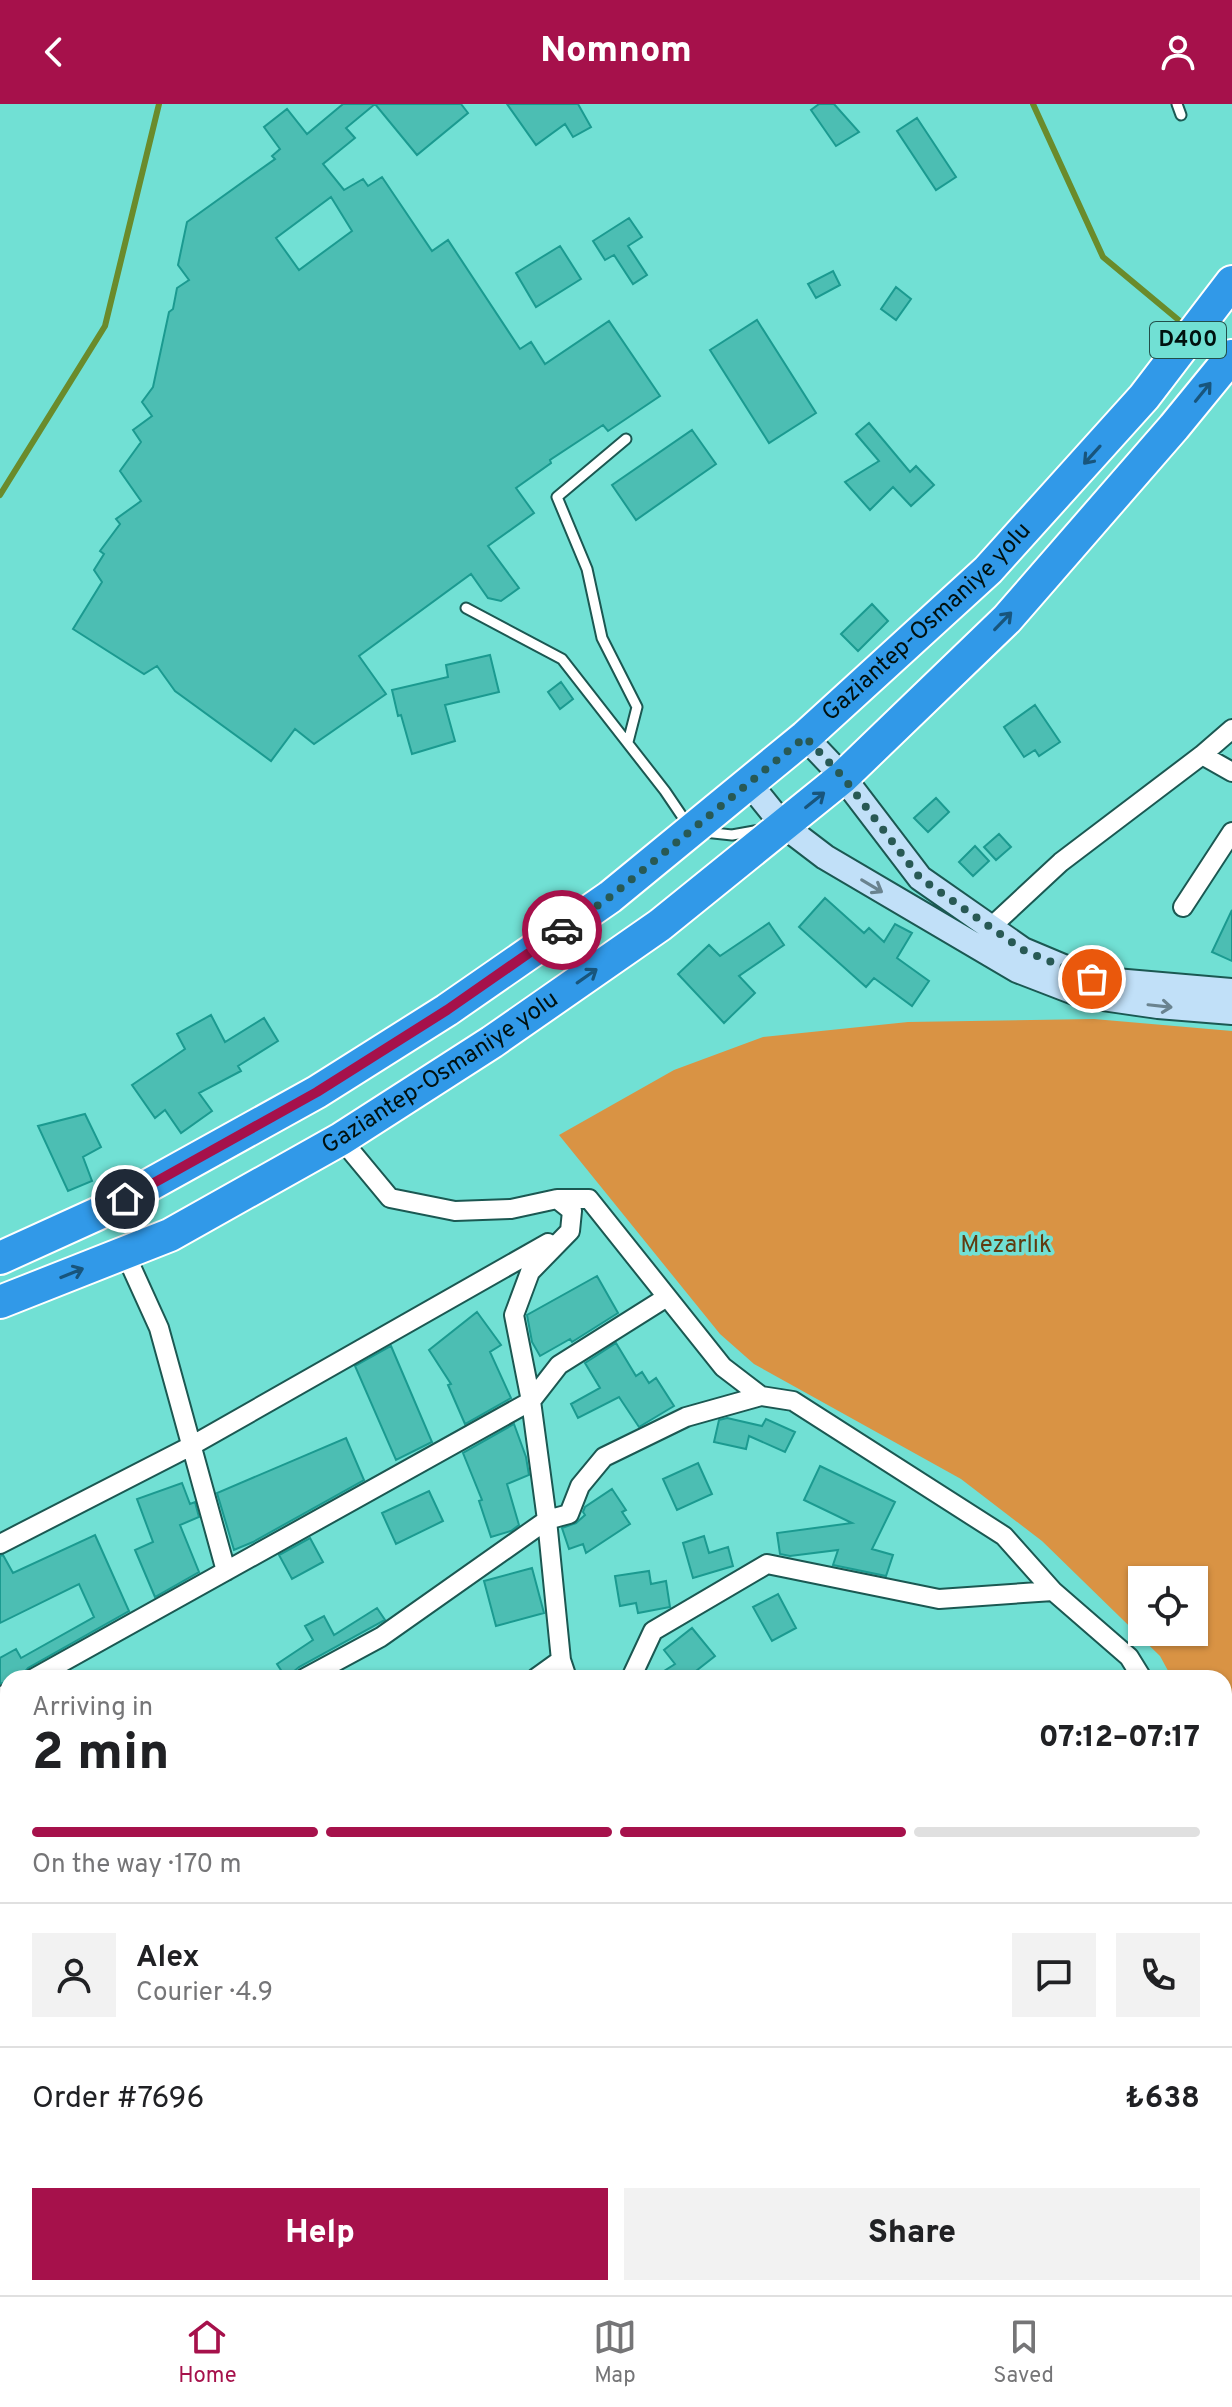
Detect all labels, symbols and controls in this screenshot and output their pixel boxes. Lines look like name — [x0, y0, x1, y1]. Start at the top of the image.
text: Nomnom — [540, 29, 692, 75]
icon: back — [32, 30, 76, 74]
icon: person — [1156, 30, 1200, 74]
road number: D400 — [1150, 322, 1226, 358]
one-way arrow — [1194, 382, 1212, 402]
one-way arrow — [1083, 444, 1101, 464]
street label: Gaziantep-Osmaniye yolu — [816, 517, 1038, 728]
one-way arrow — [994, 611, 1013, 631]
one-way arrow — [804, 791, 824, 809]
one-way arrow — [860, 878, 883, 894]
courier — [522, 890, 602, 970]
icon: car — [540, 908, 584, 952]
pin — [1058, 945, 1126, 1013]
icon: bag — [1070, 957, 1114, 1001]
one-way arrow — [575, 968, 597, 984]
street label: Gaziantep-Osmaniye yolu — [317, 985, 565, 1162]
one-way arrow — [1146, 998, 1172, 1013]
pin — [91, 1165, 159, 1233]
icon: home — [103, 1177, 147, 1221]
park label: Mezarlık — [960, 1231, 1052, 1261]
one-way arrow — [59, 1264, 84, 1279]
map controls — [1128, 1566, 1208, 1646]
button: locate — [1128, 1566, 1208, 1646]
text: Arriving in — [32, 1692, 153, 1725]
text: 07:12–07:17 — [1039, 1720, 1200, 1757]
text: 2 min — [32, 1722, 170, 1788]
text: On the way · 170 m — [32, 1849, 241, 1882]
button: person — [32, 1933, 116, 2017]
button: chat — [1012, 1933, 1096, 2017]
button: phone — [1116, 1933, 1200, 2017]
text: Alex — [136, 1940, 200, 1977]
text: Courier · 4.9 — [136, 1977, 273, 2010]
text: Order #7696 — [32, 2081, 204, 2118]
text: ₺638 — [1125, 2081, 1200, 2118]
button: Help — [32, 2188, 608, 2280]
button: Share — [624, 2188, 1200, 2280]
tab: Home — [178, 2315, 237, 2390]
tab: Map — [593, 2315, 637, 2390]
tab: Saved — [993, 2315, 1054, 2390]

